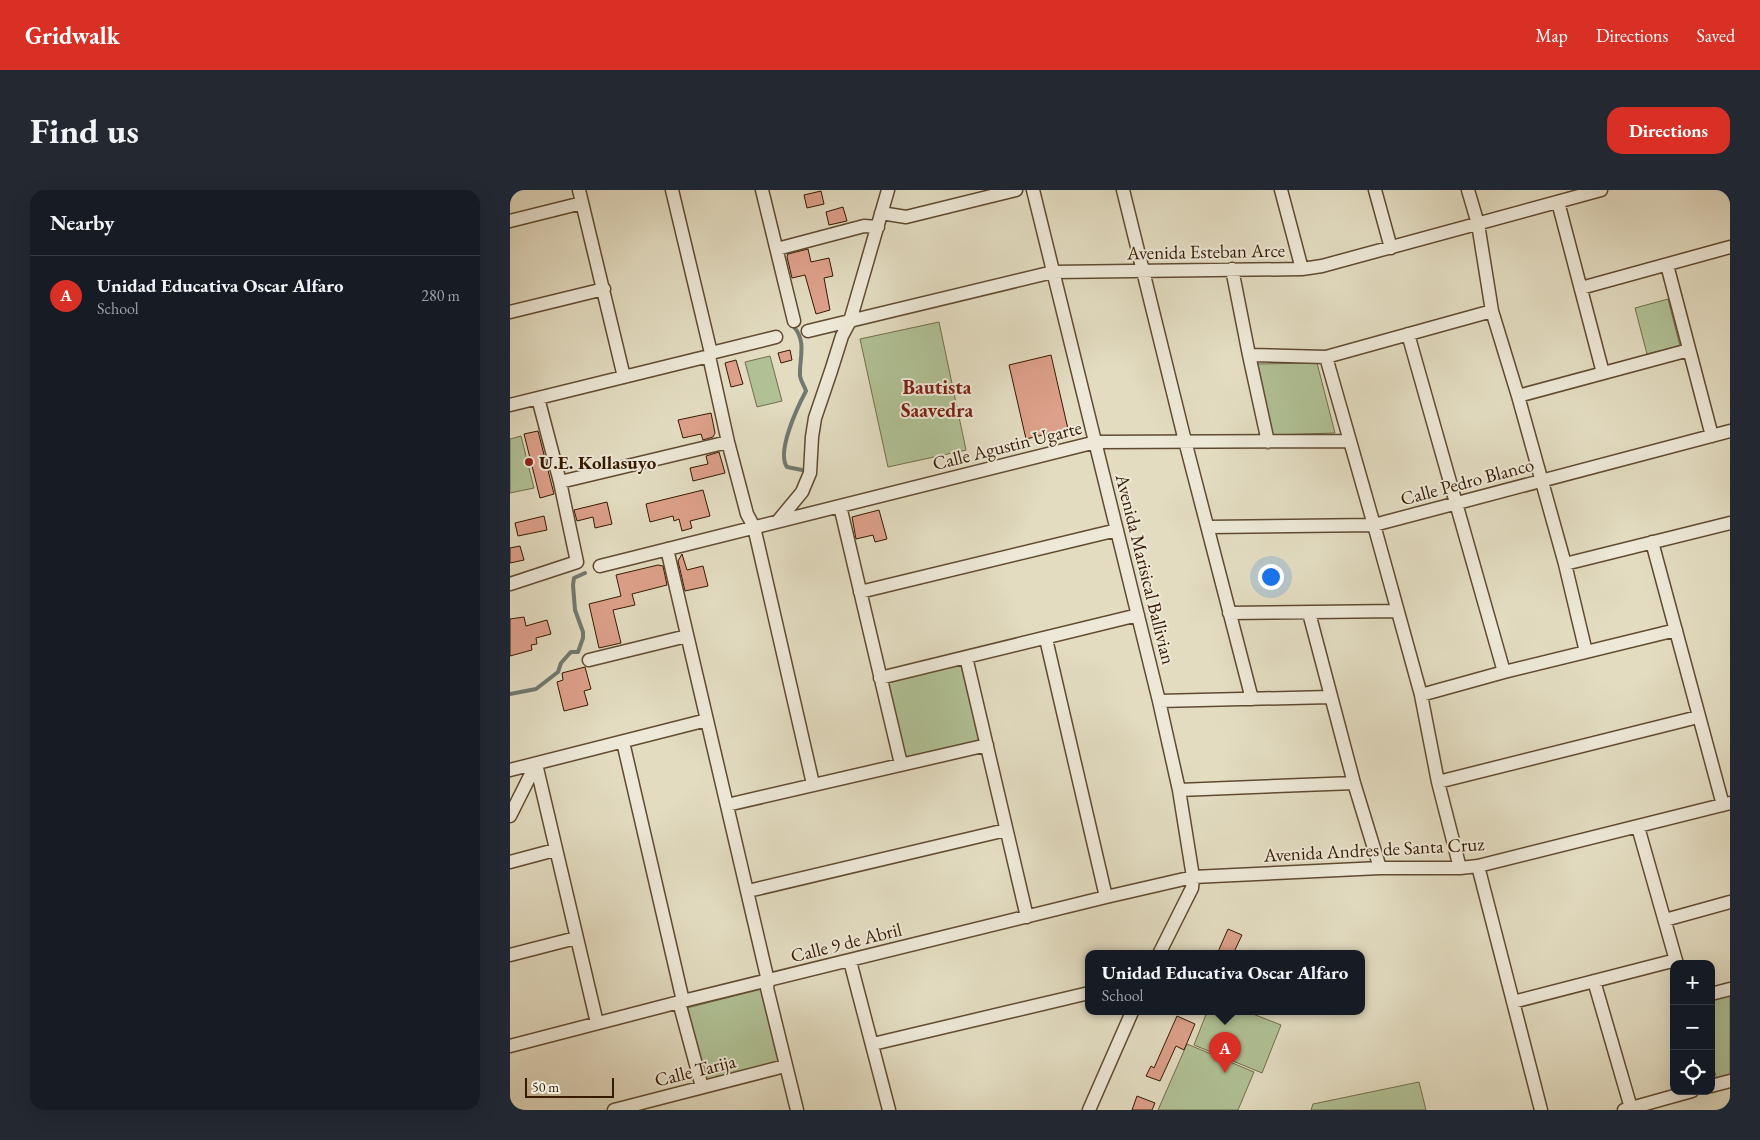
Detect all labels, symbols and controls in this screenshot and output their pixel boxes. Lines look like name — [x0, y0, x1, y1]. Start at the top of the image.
text: Gridwalk — [25, 20, 120, 51]
text: Map — [1536, 24, 1568, 47]
text: Directions — [1596, 24, 1668, 47]
text: Saved — [1696, 24, 1735, 47]
button: Directions — [1607, 107, 1730, 154]
text: Find us — [30, 108, 139, 153]
text: Nearby — [50, 209, 114, 236]
street label: Avenida Esteban Arce — [1126, 238, 1285, 265]
text: Unidad Educativa Oscar Alfaro — [97, 273, 344, 298]
text: A — [60, 285, 72, 306]
text: 280 m — [421, 285, 460, 306]
text: School — [97, 298, 139, 319]
district label: Bautista Saavedra — [901, 374, 974, 423]
street label: Calle Agustin Ugarte — [930, 415, 1084, 476]
place label: U.E. Kollasuyo — [539, 450, 657, 475]
street label: Calle Pedro Blanco — [1398, 452, 1537, 511]
marker: U.E. Kollasuyo — [523, 456, 535, 468]
street label: Avenida Marisical Ballivian — [1110, 470, 1181, 667]
your location — [1258, 564, 1284, 590]
street label: Avenida Andres de Santa Cruz — [1262, 831, 1486, 868]
street label: Calle 9 de Abril — [788, 917, 905, 968]
popup — [1085, 950, 1365, 1015]
text: Unidad Educativa Oscar Alfaro — [1102, 960, 1348, 985]
map controls — [1670, 960, 1715, 1095]
button: + — [1670, 960, 1715, 1005]
text: School — [1102, 985, 1143, 1006]
button: − — [1670, 1005, 1715, 1050]
pin: A — [1209, 1032, 1241, 1073]
street label: Calle Tarija — [652, 1048, 739, 1093]
button: locate — [1670, 1050, 1715, 1095]
scale bar — [525, 1075, 614, 1098]
text: 50 m — [532, 1078, 559, 1096]

